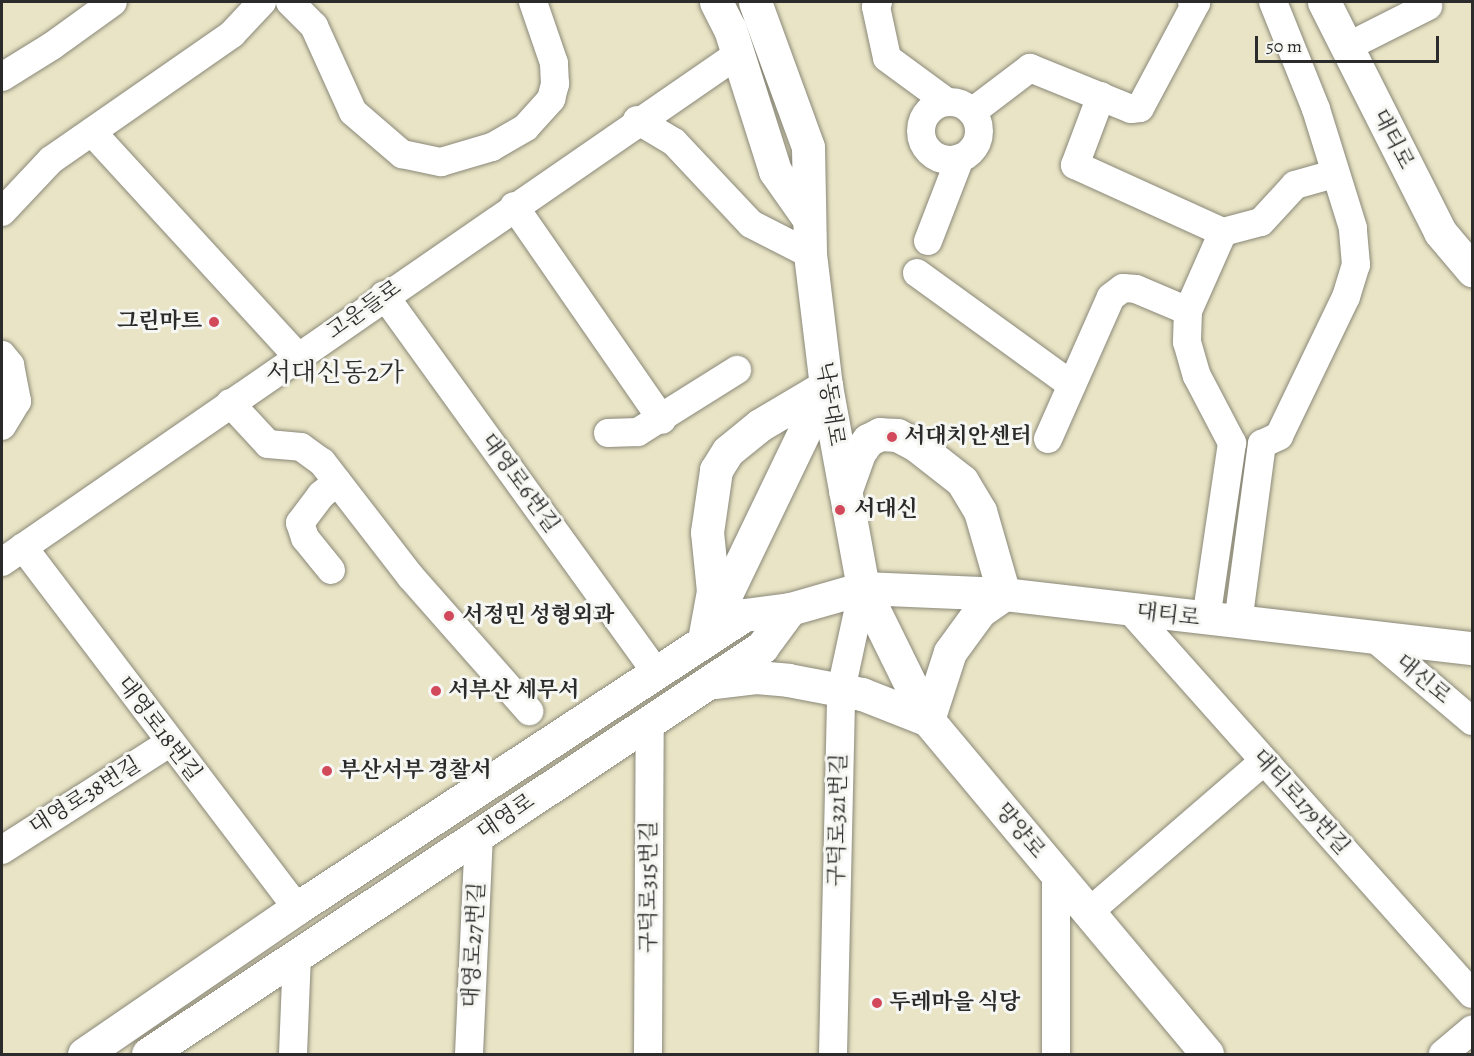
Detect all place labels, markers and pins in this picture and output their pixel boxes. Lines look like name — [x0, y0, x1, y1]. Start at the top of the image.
place label: 그린마트 — [117, 309, 202, 335]
marker: 그린마트 — [207, 315, 221, 329]
place label: 서대치안센터 — [904, 424, 1032, 450]
marker: 서대치안센터 — [885, 430, 899, 444]
place label: 서대신 — [854, 497, 918, 523]
marker: 서대신 — [831, 501, 849, 519]
place label: 서정민 성형외과 — [462, 603, 615, 629]
marker: 서정민 성형외과 — [440, 607, 458, 625]
place label: 서부산 세무서 — [448, 678, 579, 704]
marker: 서부산 세무서 — [429, 684, 443, 698]
place label: 부산서부 경찰서 — [339, 758, 492, 784]
marker: 부산서부 경찰서 — [320, 764, 334, 778]
place label: 두레마을 식당 — [889, 990, 1020, 1016]
marker: 두레마을 식당 — [870, 996, 884, 1010]

